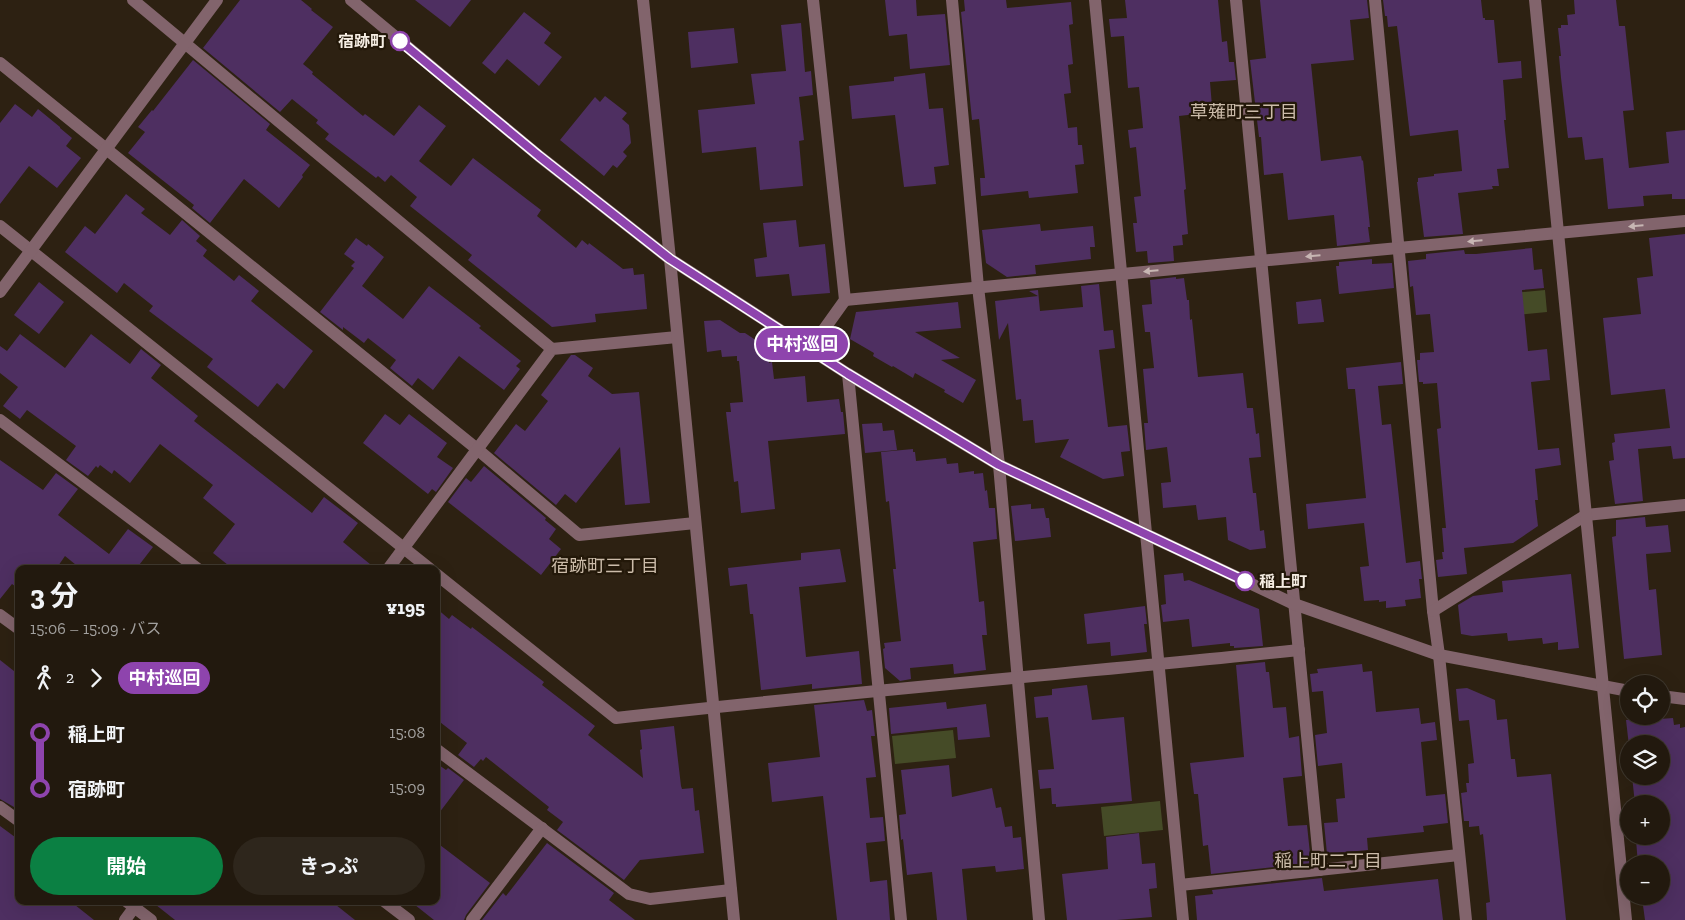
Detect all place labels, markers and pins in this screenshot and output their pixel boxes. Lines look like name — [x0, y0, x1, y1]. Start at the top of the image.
marker: 宿跡町 — [390, 31, 410, 51]
place label: 宿跡町 — [338, 32, 386, 51]
marker: 稲上町 — [1235, 571, 1255, 591]
place label: 稲上町 — [1259, 572, 1307, 591]

